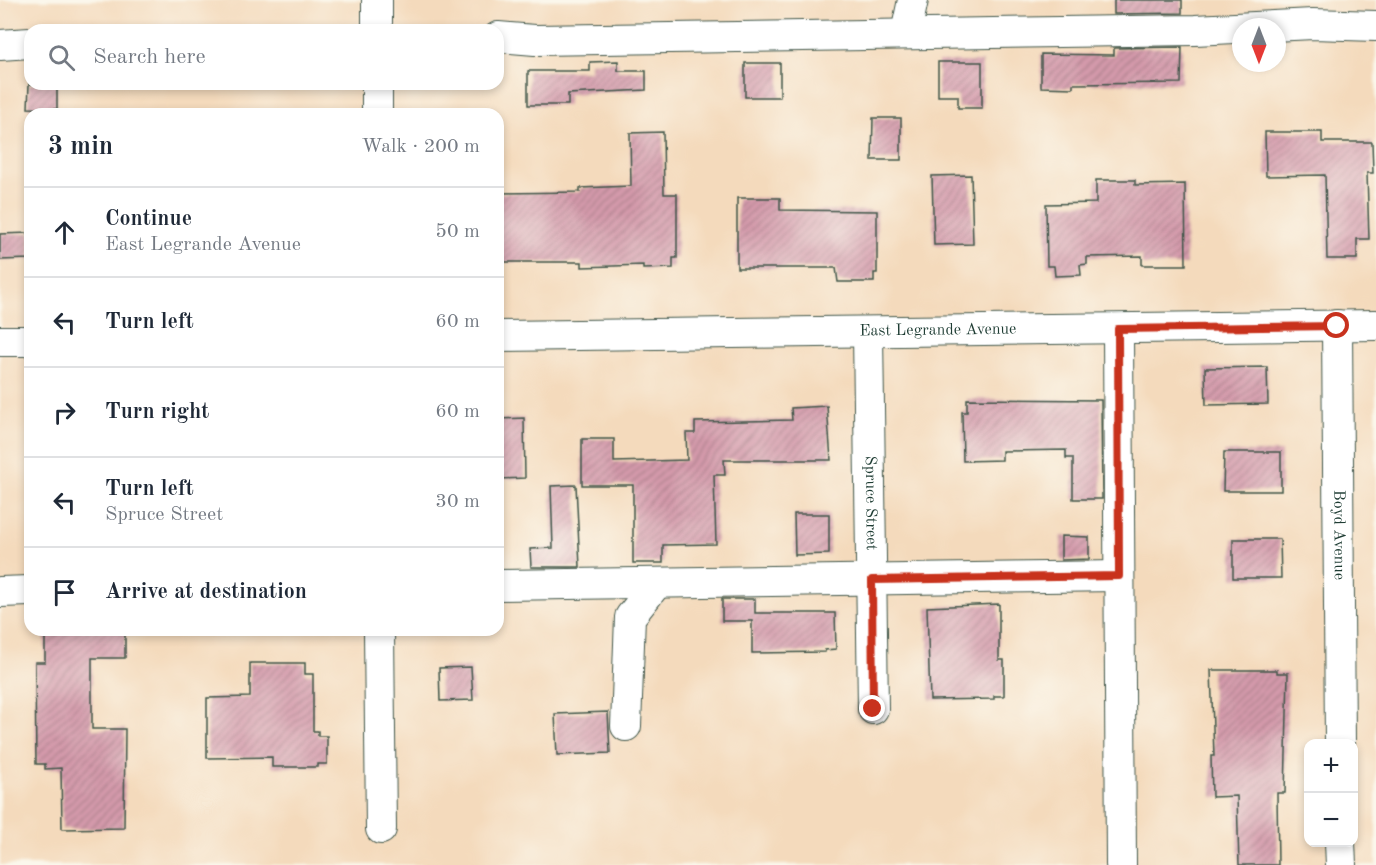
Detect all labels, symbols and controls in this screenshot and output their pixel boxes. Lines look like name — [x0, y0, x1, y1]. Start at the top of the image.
north arrow — [1232, 18, 1286, 72]
search box — [24, 24, 504, 90]
icon: search — [45, 41, 78, 74]
text: Search here — [93, 46, 206, 68]
text: 3 min — [48, 134, 113, 160]
text: Walk · 200 m — [361, 137, 480, 157]
text: Continue — [105, 208, 192, 230]
icon: ahead — [48, 216, 81, 249]
text: 50 m — [435, 222, 480, 242]
text: East Legrande Avenue — [105, 235, 301, 255]
icon: left — [48, 306, 81, 339]
text: Turn left — [105, 311, 194, 333]
text: 60 m — [435, 312, 480, 332]
route start — [1323, 312, 1349, 338]
street label: East Legrande Avenue — [859, 322, 1017, 339]
icon: right — [48, 396, 81, 429]
text: Turn right — [105, 401, 209, 423]
text: 60 m — [435, 402, 480, 422]
street label: Spruce Street — [862, 456, 879, 551]
text: Turn left — [105, 478, 194, 500]
icon: left — [48, 486, 81, 519]
street label: Boyd Avenue — [1330, 490, 1347, 580]
text: 30 m — [435, 492, 480, 512]
text: Spruce Street — [105, 505, 223, 525]
icon: arrive — [48, 576, 81, 609]
text: Arrive at destination — [105, 581, 307, 603]
route end — [859, 695, 885, 721]
map controls — [1304, 739, 1358, 847]
button: + — [1304, 739, 1358, 793]
button: − — [1304, 793, 1358, 847]

